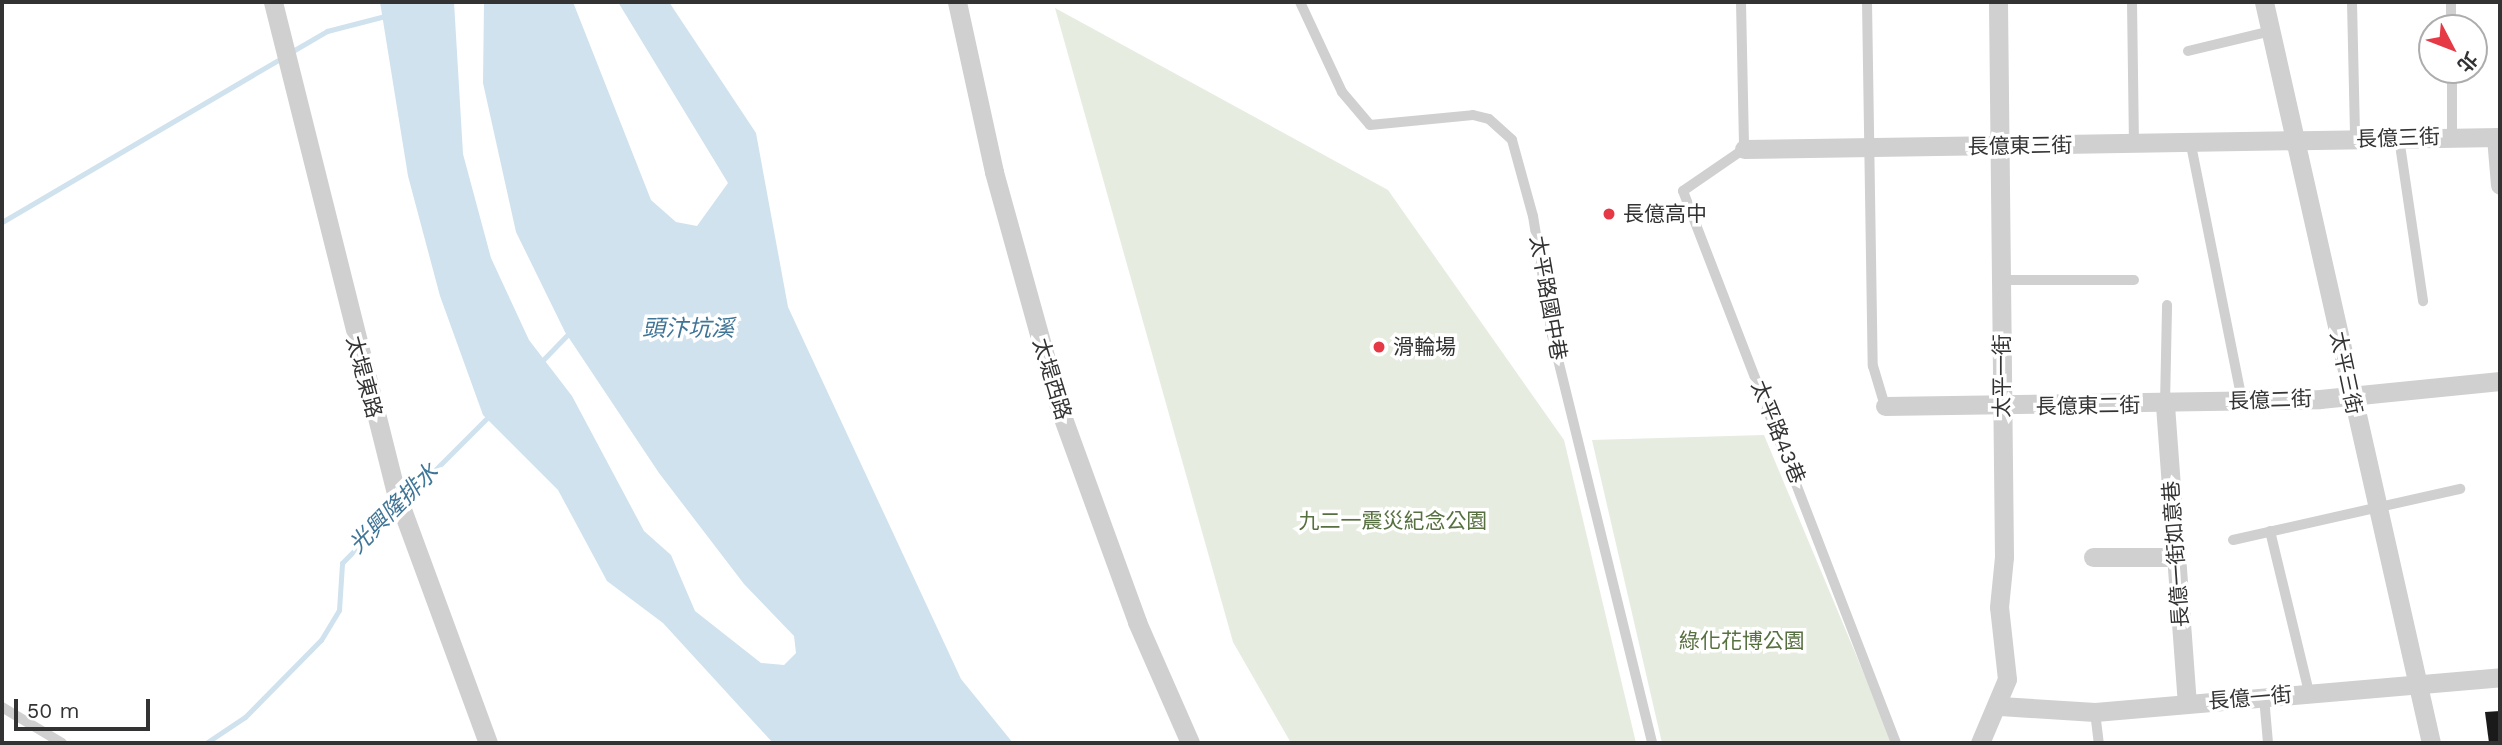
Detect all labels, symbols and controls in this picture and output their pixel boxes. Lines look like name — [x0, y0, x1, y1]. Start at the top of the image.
north arrow — [2418, 14, 2488, 84]
text: 北 — [2453, 47, 2482, 77]
street label: 長億三街 — [2356, 124, 2440, 152]
street label: 長億東三街 — [1967, 132, 2073, 160]
place label: 長億高中 — [1623, 201, 1707, 227]
marker: 長億高中 — [1601, 206, 1617, 222]
street label: 太平路國中巷 — [1525, 234, 1571, 362]
water label: 頭汴坑溪 — [642, 315, 734, 343]
street label: 太平三街 — [2325, 329, 2367, 417]
street label: 太堤東路 — [341, 333, 387, 421]
place label: 滑輪場 — [1393, 334, 1456, 360]
street label: 太平一街 — [1989, 334, 2015, 418]
street label: 太堤西路 — [1028, 335, 1076, 423]
marker: 滑輪場 — [1371, 339, 1387, 355]
street label: 太平路43巷 — [1746, 377, 1810, 487]
street label: 長億二街 — [2228, 386, 2312, 414]
street label: 長億東二街 — [2035, 392, 2141, 420]
water label: 光興隆排水 — [344, 459, 444, 559]
street label: 長億一街如意巷 — [2158, 480, 2194, 628]
park label: 九二一震災紀念公園 — [1299, 508, 1487, 534]
park label: 綠化花博公園 — [1679, 628, 1805, 654]
street label: 長億一街 — [2207, 682, 2293, 714]
scale bar — [18, 686, 154, 730]
text: 50 m — [27, 698, 79, 723]

